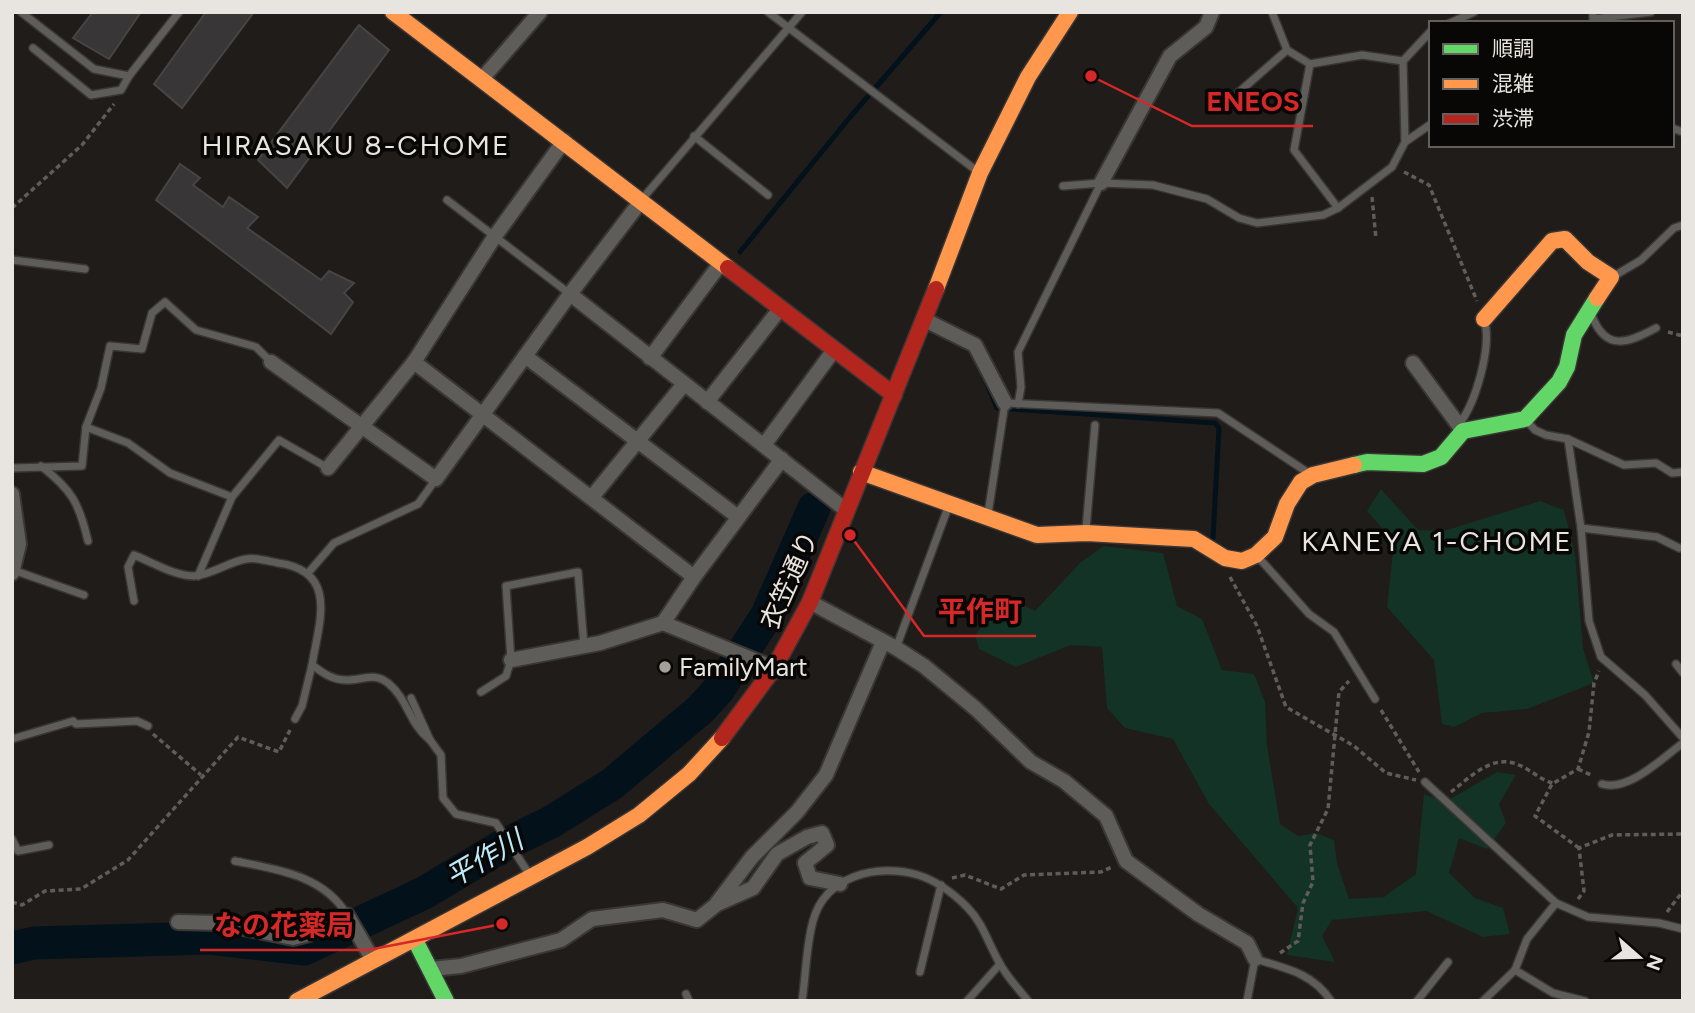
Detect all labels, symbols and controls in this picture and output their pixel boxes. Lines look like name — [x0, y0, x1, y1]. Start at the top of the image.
legend — [1429, 21, 1674, 147]
text: 順調 — [1492, 36, 1534, 61]
text: 混雑 — [1492, 71, 1534, 96]
callout: ENEOS — [1192, 77, 1313, 126]
text: ENEOS — [1206, 84, 1300, 118]
text: 渋滞 — [1492, 106, 1534, 131]
district label: HIRASAKU 8-CHOME — [201, 128, 511, 162]
district label: KANEYA 1-CHOME — [1301, 524, 1573, 558]
street label: 衣笠通り — [753, 526, 825, 634]
callout: 平作町 — [924, 587, 1036, 636]
text: 平作町 — [938, 594, 1022, 628]
place label: FamilyMart — [679, 651, 808, 683]
marker: FamilyMart — [657, 659, 673, 675]
water label: 平作川 — [439, 821, 531, 894]
callout: なの花薬局 — [200, 901, 368, 950]
text: なの花薬局 — [214, 908, 354, 942]
north arrow — [1604, 922, 1674, 992]
text: N — [1641, 952, 1668, 973]

